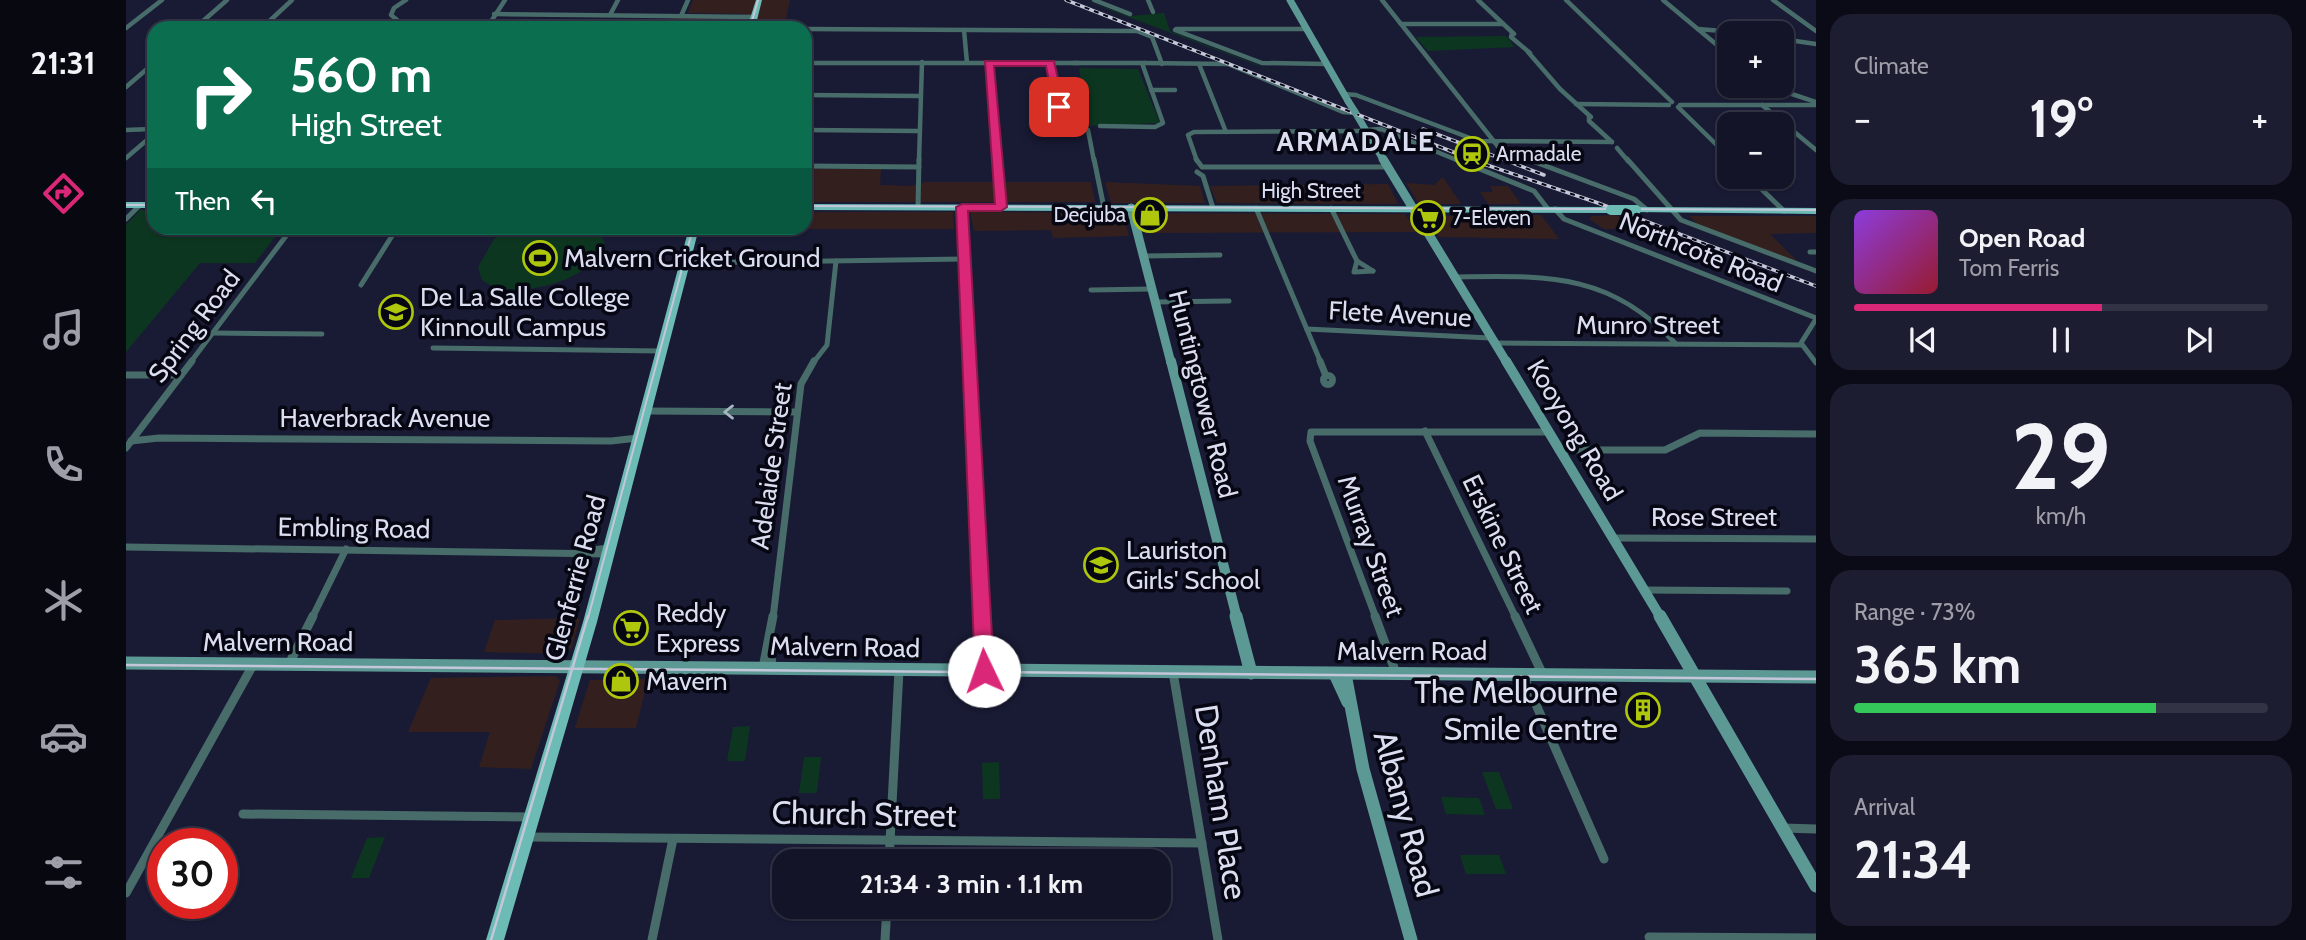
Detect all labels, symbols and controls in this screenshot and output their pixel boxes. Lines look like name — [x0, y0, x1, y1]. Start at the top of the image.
map controls — [1717, 21, 1794, 189]
button: + — [1717, 21, 1794, 98]
text: 21:31 — [31, 43, 95, 82]
text: 560 m — [290, 45, 432, 104]
icon: right — [175, 49, 266, 140]
text: Climate — [1854, 52, 1929, 80]
pin — [1029, 77, 1089, 137]
text: 19° — [2029, 87, 2093, 150]
icon: arrive — [1040, 88, 1078, 126]
text: − — [1854, 95, 1871, 142]
text: + — [2251, 95, 2268, 142]
text: High Street — [290, 105, 442, 144]
button: − — [1717, 112, 1794, 189]
district label: ARMADALE — [1276, 124, 1436, 158]
station icon: Armadale — [1453, 135, 1491, 173]
place label: Armadale — [1496, 141, 1582, 166]
icon: directions — [39, 169, 88, 218]
street label: High Street — [1261, 178, 1361, 203]
icon: left — [245, 182, 283, 220]
text: Then — [175, 185, 231, 217]
shop icon: Decjuba — [1131, 196, 1169, 234]
supermarket icon: 7-Eleven — [1409, 199, 1447, 237]
place label: Decjuba — [1053, 202, 1126, 228]
place label: 7-Eleven — [1452, 205, 1531, 230]
street label: Northcote Road — [1615, 205, 1787, 299]
text: Open Road — [1959, 222, 2085, 254]
sports icon: Malvern Cricket Ground — [521, 239, 559, 277]
place label: Malvern Cricket Ground — [564, 242, 820, 274]
text: Tom Ferris — [1959, 254, 2059, 282]
street label: Spring Road — [141, 263, 247, 389]
place label: De La Salle College Kinnoull Campus — [420, 281, 630, 343]
street label: Huntingtower Road — [1162, 287, 1244, 501]
school or university icon: De La Salle College Kinnoull Campus — [377, 293, 415, 331]
street label: Flete Avenue — [1328, 294, 1472, 334]
icon: music — [39, 305, 88, 354]
street label: Munro Street — [1576, 309, 1720, 341]
icon: previous — [1904, 321, 1942, 359]
icon: pause — [2042, 321, 2080, 359]
icon: next — [2180, 321, 2218, 359]
street label: Kooyong Road — [1520, 354, 1630, 506]
street label: Adelaide Street — [743, 380, 799, 551]
text: 29 — [2011, 401, 2111, 512]
street label: Haverbrack Avenue — [280, 402, 490, 434]
one-way arrow — [723, 404, 734, 419]
icon: phone — [39, 440, 88, 489]
street label: Erskine Street — [1456, 469, 1551, 619]
street label: Murray Street — [1331, 471, 1411, 621]
street label: Glenferrie Road — [538, 492, 612, 664]
street label: Rose Street — [1651, 501, 1777, 533]
text: km/h — [2036, 502, 2086, 530]
street label: Embling Road — [277, 511, 431, 545]
place label: Lauriston Girls' School — [1126, 534, 1260, 596]
school or university icon: Lauriston Girls' School — [1082, 546, 1120, 584]
icon: climate — [39, 576, 88, 625]
place label: Reddy Express — [656, 597, 740, 659]
text: Range · 73% — [1854, 598, 1975, 626]
supermarket icon: Reddy Express — [612, 609, 650, 647]
street label: Malvern Road — [203, 626, 353, 658]
street label: Malvern Road — [770, 630, 920, 664]
text: 365 km — [1854, 633, 2021, 696]
position arrow — [947, 634, 1021, 708]
street label: Malvern Road — [1337, 635, 1487, 667]
shop icon: Mavern — [602, 662, 640, 700]
place label: Mavern — [646, 665, 728, 697]
place label: The Melbourne Smile Centre — [1414, 672, 1618, 748]
building icon: The Melbourne Smile Centre — [1624, 691, 1662, 729]
street label: Denham Place — [1187, 702, 1256, 902]
icon: car — [39, 712, 88, 761]
street label: Albany Road — [1366, 727, 1447, 901]
street label: Church Street — [771, 792, 957, 835]
text: Arrival — [1854, 793, 1915, 821]
speed limit sign: 30 — [147, 828, 238, 919]
text: 21:34 — [1854, 828, 1973, 891]
icon: filters — [39, 848, 88, 897]
text: 21:34 · 3 min · 1.1 km — [860, 868, 1083, 900]

